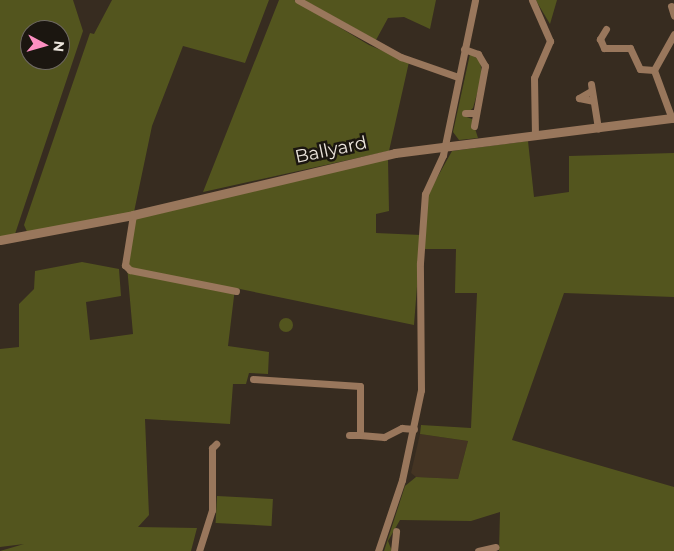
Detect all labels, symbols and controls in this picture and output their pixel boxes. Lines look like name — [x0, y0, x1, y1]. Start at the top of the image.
north arrow — [20, 20, 70, 70]
text: N — [49, 40, 68, 53]
street label: Ballyard — [293, 132, 369, 168]

